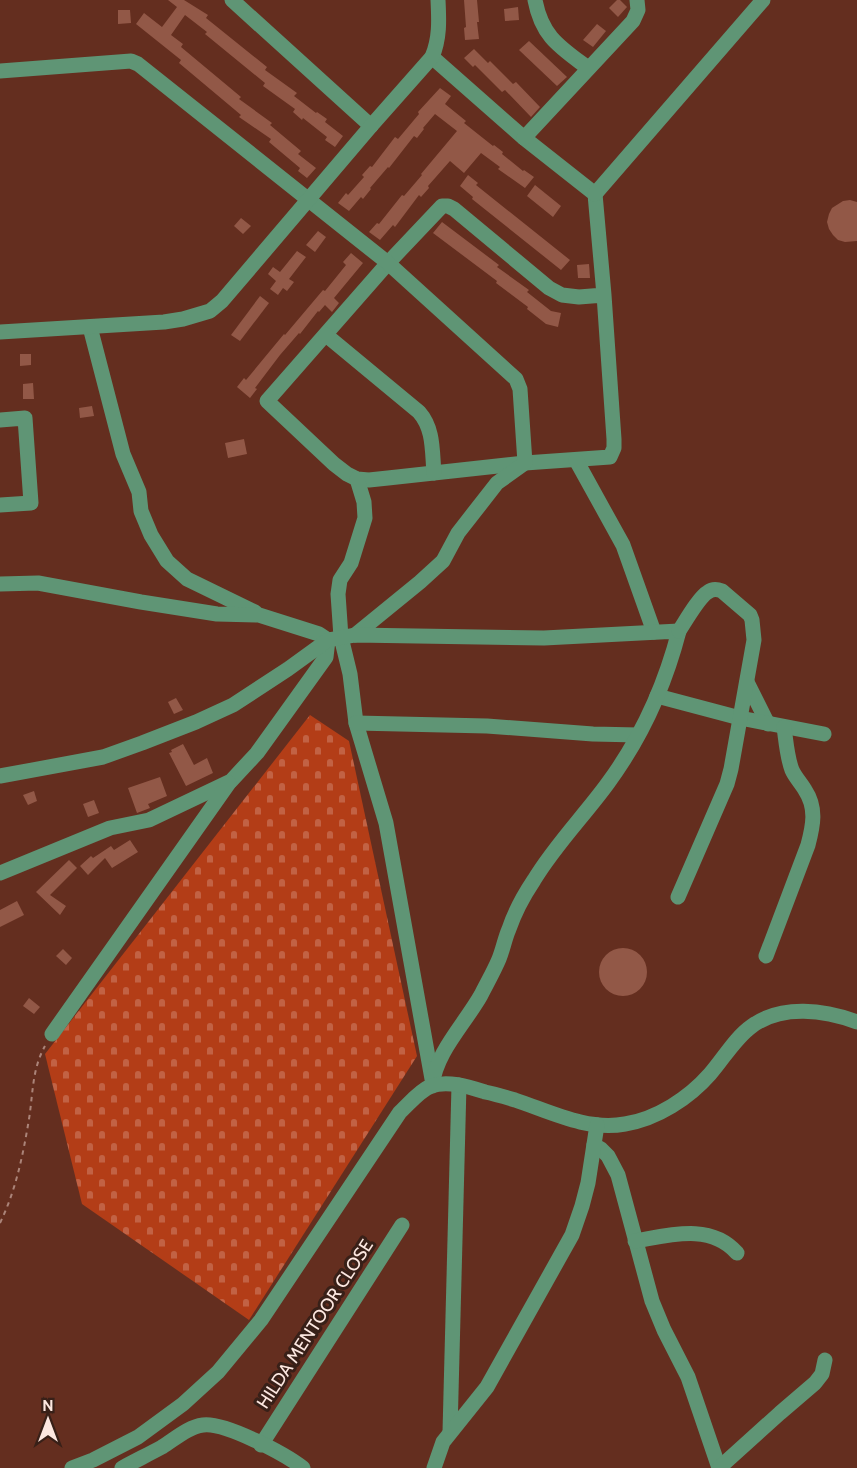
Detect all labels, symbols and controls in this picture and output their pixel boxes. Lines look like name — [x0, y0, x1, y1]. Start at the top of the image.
street label: HILDA MENTOOR CLOSE — [252, 1235, 378, 1413]
north arrow — [18, 1390, 78, 1450]
text: N — [42, 1396, 54, 1415]

